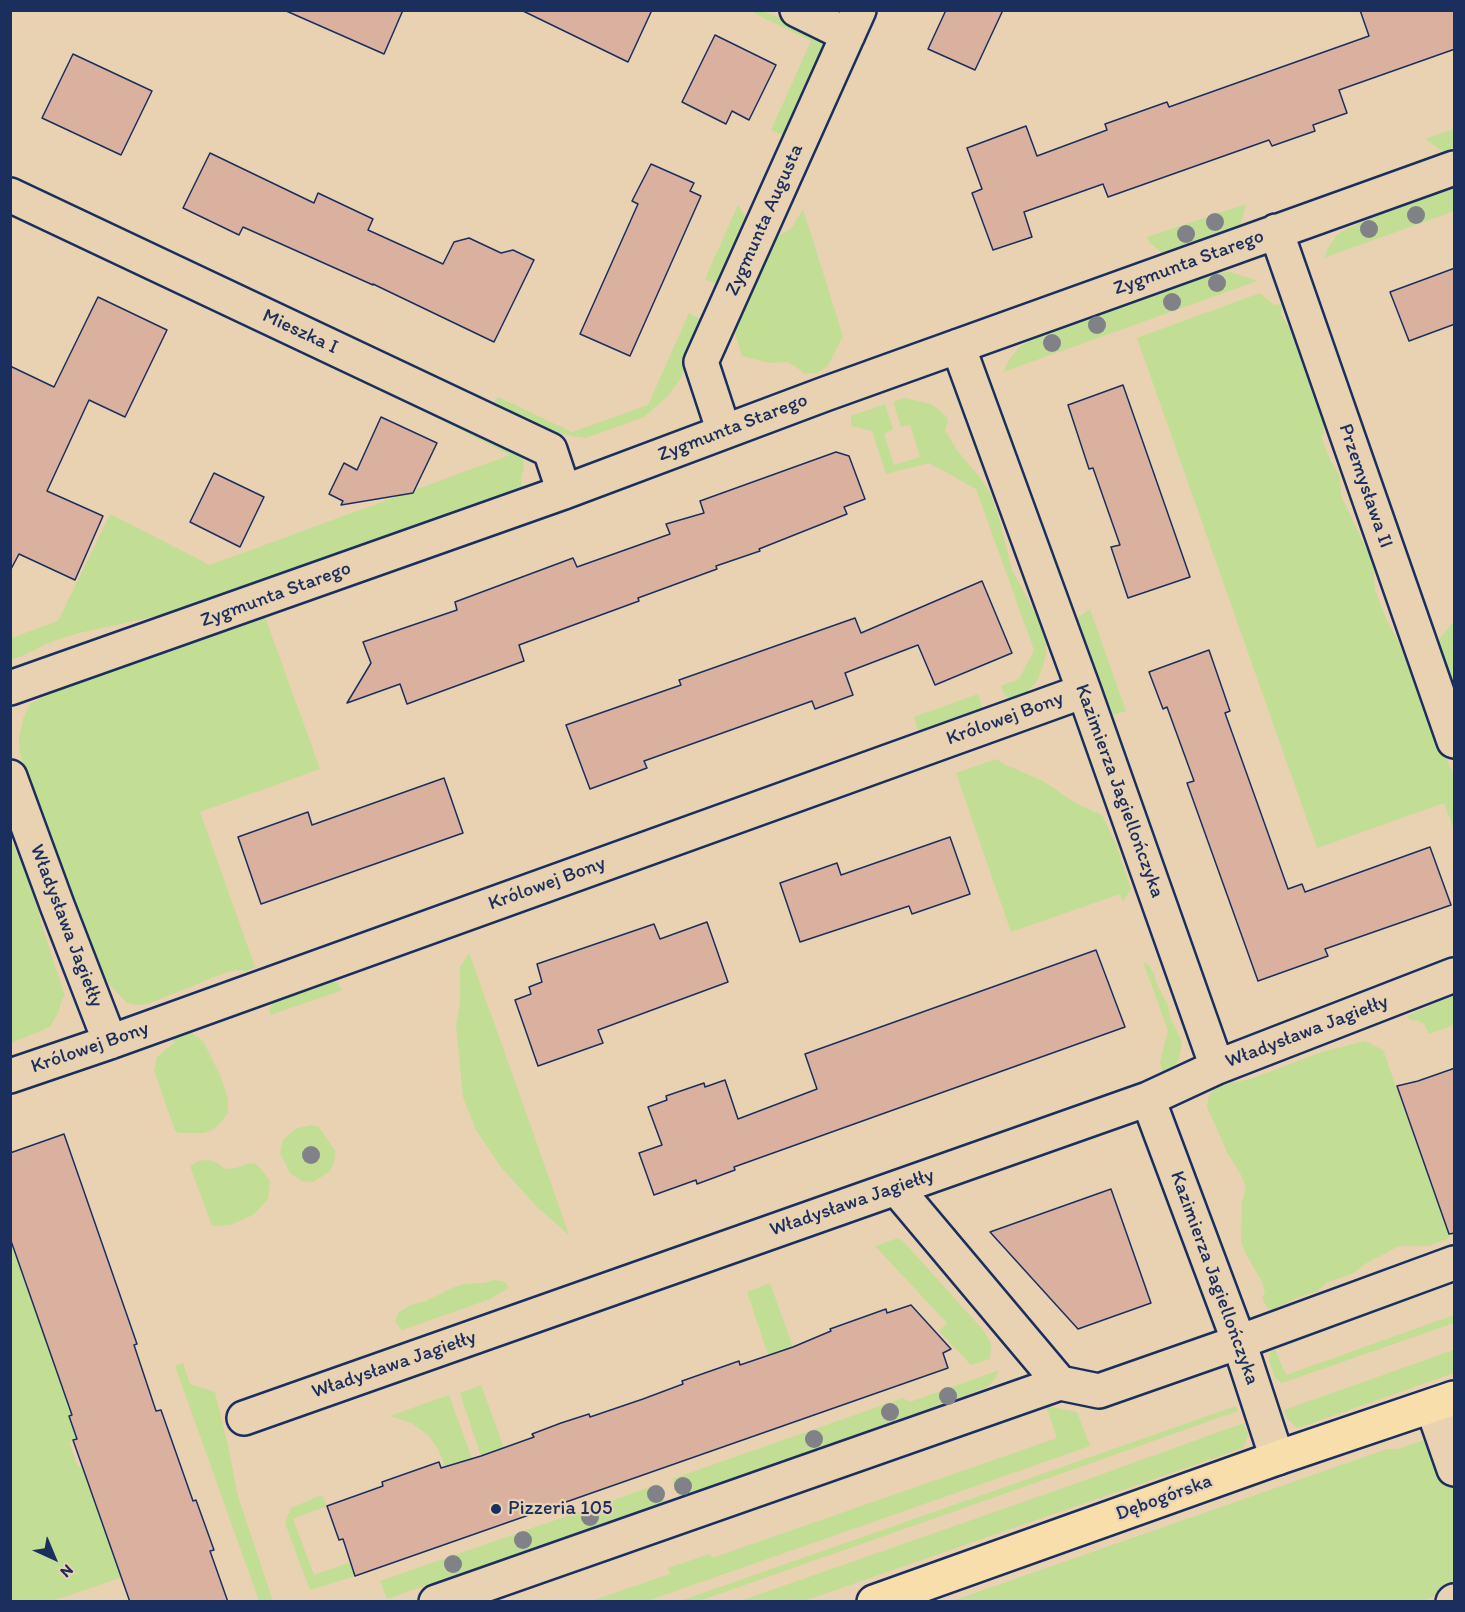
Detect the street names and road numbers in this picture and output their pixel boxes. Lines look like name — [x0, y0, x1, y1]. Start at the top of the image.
street label: Zygmunta Augusta — [721, 140, 809, 300]
street label: Zygmunta Starego — [1110, 225, 1268, 301]
street label: Mieszka I — [258, 304, 342, 360]
street label: Zygmunta Starego — [655, 388, 811, 468]
street label: Przemysława II — [1333, 421, 1397, 551]
street label: Zygmunta Starego — [197, 557, 355, 633]
street label: Kazimierza Jagiellończyka — [1069, 681, 1169, 901]
street label: Królowej Bony — [943, 687, 1067, 751]
street label: Władysława Jagiełły — [24, 841, 108, 1011]
street label: Królowej Bony — [485, 852, 609, 916]
street label: Władysława Jagiełły — [1222, 990, 1392, 1074]
street label: Królowej Bony — [28, 1017, 152, 1079]
street label: Władysława Jagiełły — [767, 1164, 937, 1242]
street label: Kazimierza Jagiellończyka — [1164, 1168, 1264, 1388]
street label: Władysława Jagiełły — [309, 1326, 479, 1404]
street label: Dębogórska — [1113, 1470, 1215, 1526]

